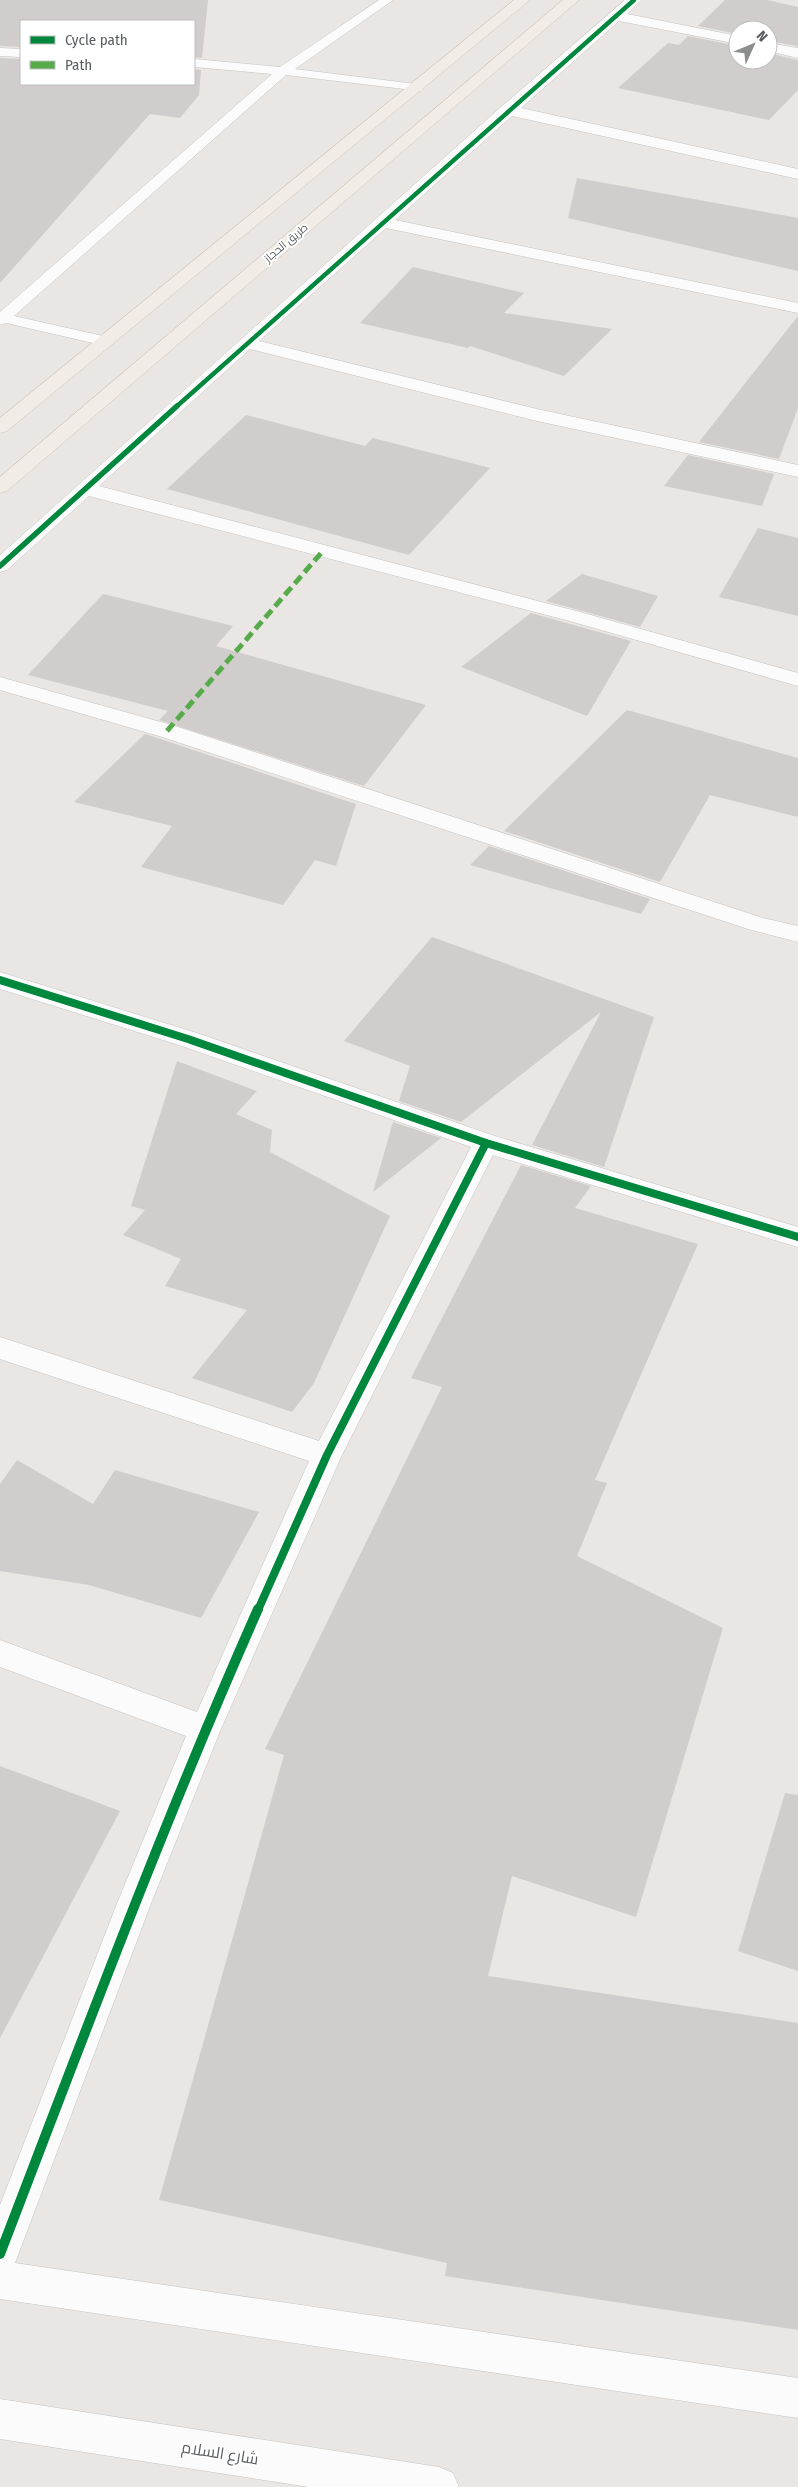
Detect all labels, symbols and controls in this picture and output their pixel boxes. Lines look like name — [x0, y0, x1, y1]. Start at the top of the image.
legend — [20, 20, 195, 85]
north arrow — [728, 20, 778, 70]
text: N — [753, 27, 771, 45]
text: Cycle path — [65, 31, 128, 49]
text: Path — [65, 56, 92, 74]
street label: طريق الحجاز — [261, 221, 311, 266]
street label: شارع السلام — [180, 2438, 260, 2470]

